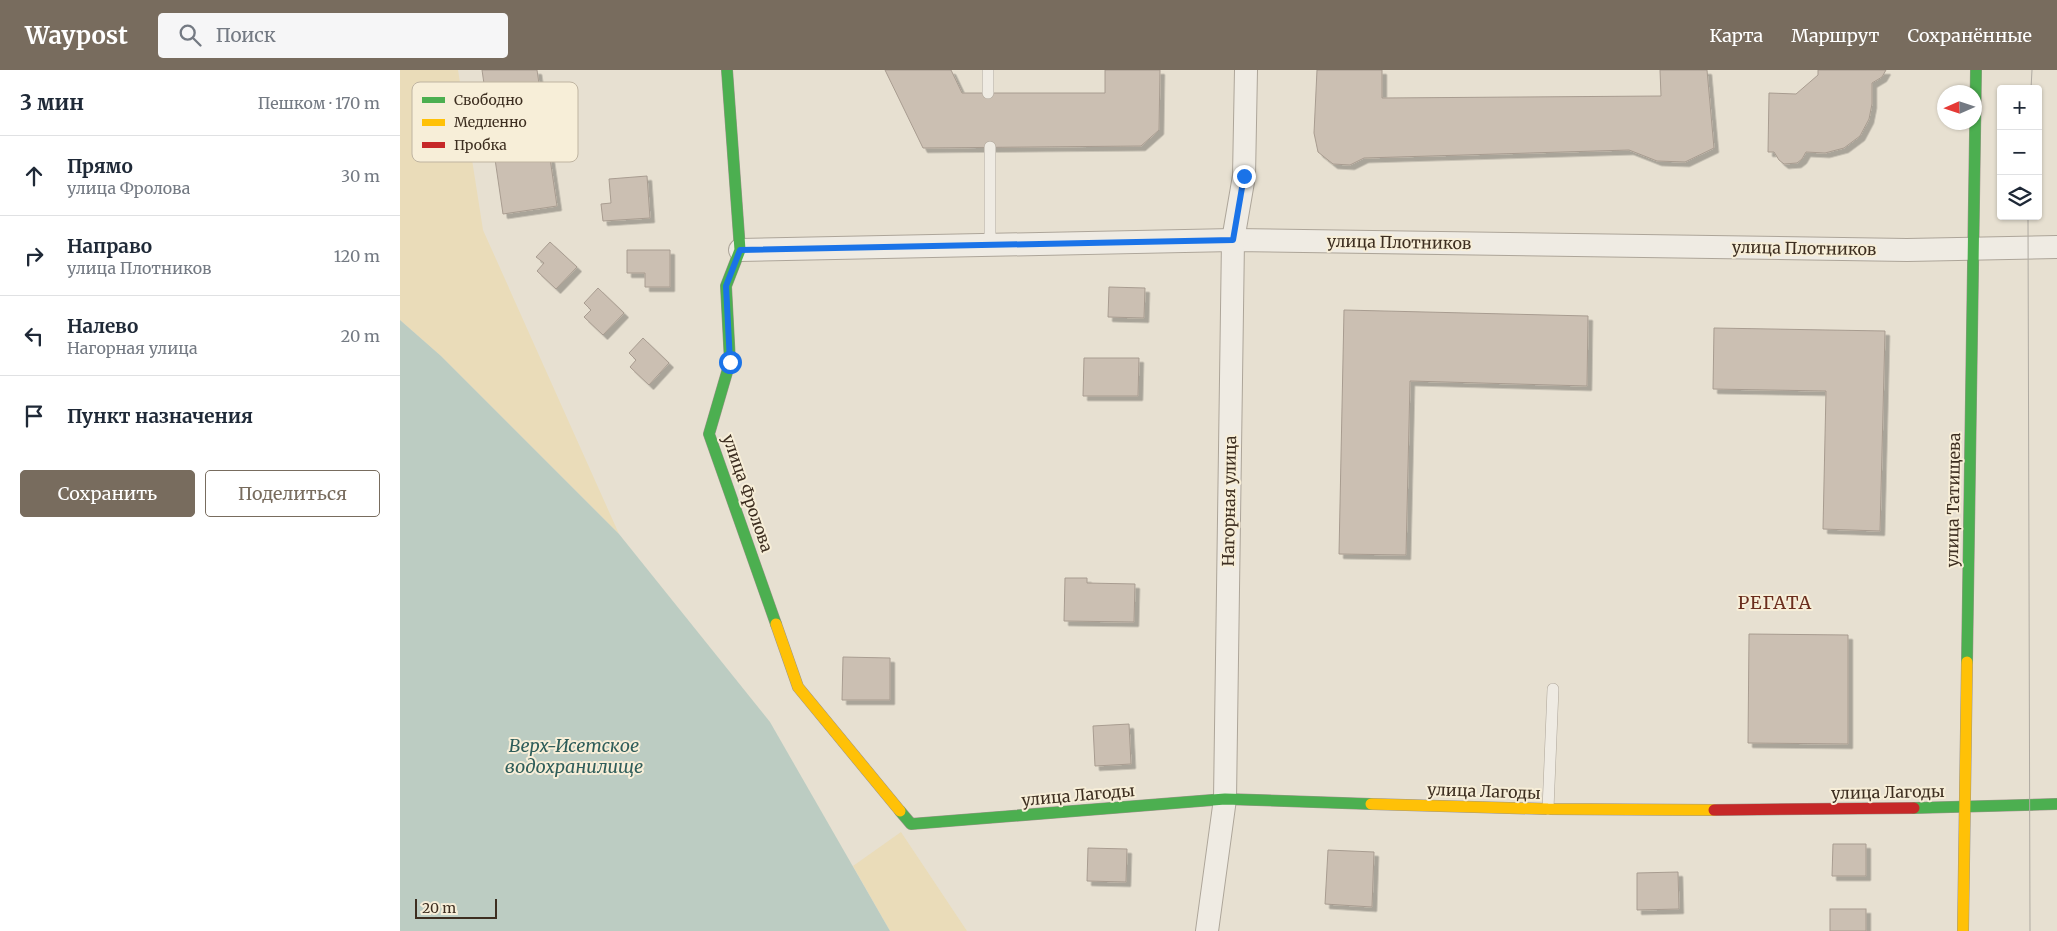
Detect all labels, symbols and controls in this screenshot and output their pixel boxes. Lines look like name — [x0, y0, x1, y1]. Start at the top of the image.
search box — [158, 13, 508, 58]
text: Waypost — [25, 20, 128, 51]
icon: search — [176, 21, 204, 49]
text: Поиск — [216, 23, 276, 47]
text: Карта — [1710, 24, 1763, 47]
text: Маршрут — [1791, 24, 1879, 47]
text: Сохранённые — [1907, 24, 2032, 47]
legend — [412, 82, 578, 162]
north arrow — [1937, 85, 1982, 130]
map controls — [1997, 85, 2042, 220]
button: + — [1997, 85, 2042, 130]
text: 3 мин — [20, 89, 84, 116]
text: Свободно — [454, 91, 523, 109]
text: Пешком · 170 m — [258, 93, 380, 113]
text: Медленно — [454, 113, 527, 131]
button: − — [1997, 130, 2042, 175]
text: Пробка — [454, 136, 507, 154]
text: Прямо — [67, 154, 133, 178]
icon: ahead — [20, 162, 48, 190]
route end — [1233, 165, 1256, 188]
text: 30 m — [341, 166, 380, 186]
button: layers — [1997, 175, 2042, 220]
text: улица Фролова — [67, 178, 190, 198]
street label: улица Плотников — [1327, 231, 1471, 253]
text: Направо — [67, 234, 152, 258]
street label: улица Плотников — [1732, 237, 1876, 259]
icon: right — [20, 242, 48, 270]
text: 120 m — [334, 246, 380, 266]
text: улица Плотников — [67, 258, 211, 278]
text: Налево — [67, 314, 138, 338]
icon: left — [20, 322, 48, 350]
text: 20 m — [341, 326, 380, 346]
text: Нагорная улица — [67, 338, 198, 358]
route start — [719, 351, 742, 374]
icon: arrive — [20, 402, 48, 430]
text: Пункт назначения — [67, 404, 253, 428]
street label: улица Фролова — [718, 431, 778, 555]
street label: улица Татищева — [1942, 432, 1964, 568]
street label: Нагорная улица — [1218, 435, 1240, 566]
button: Сохранить — [20, 470, 195, 517]
button: Поделиться — [205, 470, 380, 517]
district label: РЕГАТА — [1738, 591, 1812, 614]
water label: Верх-Исетское водохранилище — [505, 734, 643, 778]
street label: улица Лагоды — [1427, 779, 1541, 803]
street label: улица Лагоды — [1021, 780, 1136, 810]
street label: улица Лагоды — [1831, 781, 1945, 803]
scale bar — [415, 896, 498, 919]
text: 20 m — [422, 899, 456, 917]

